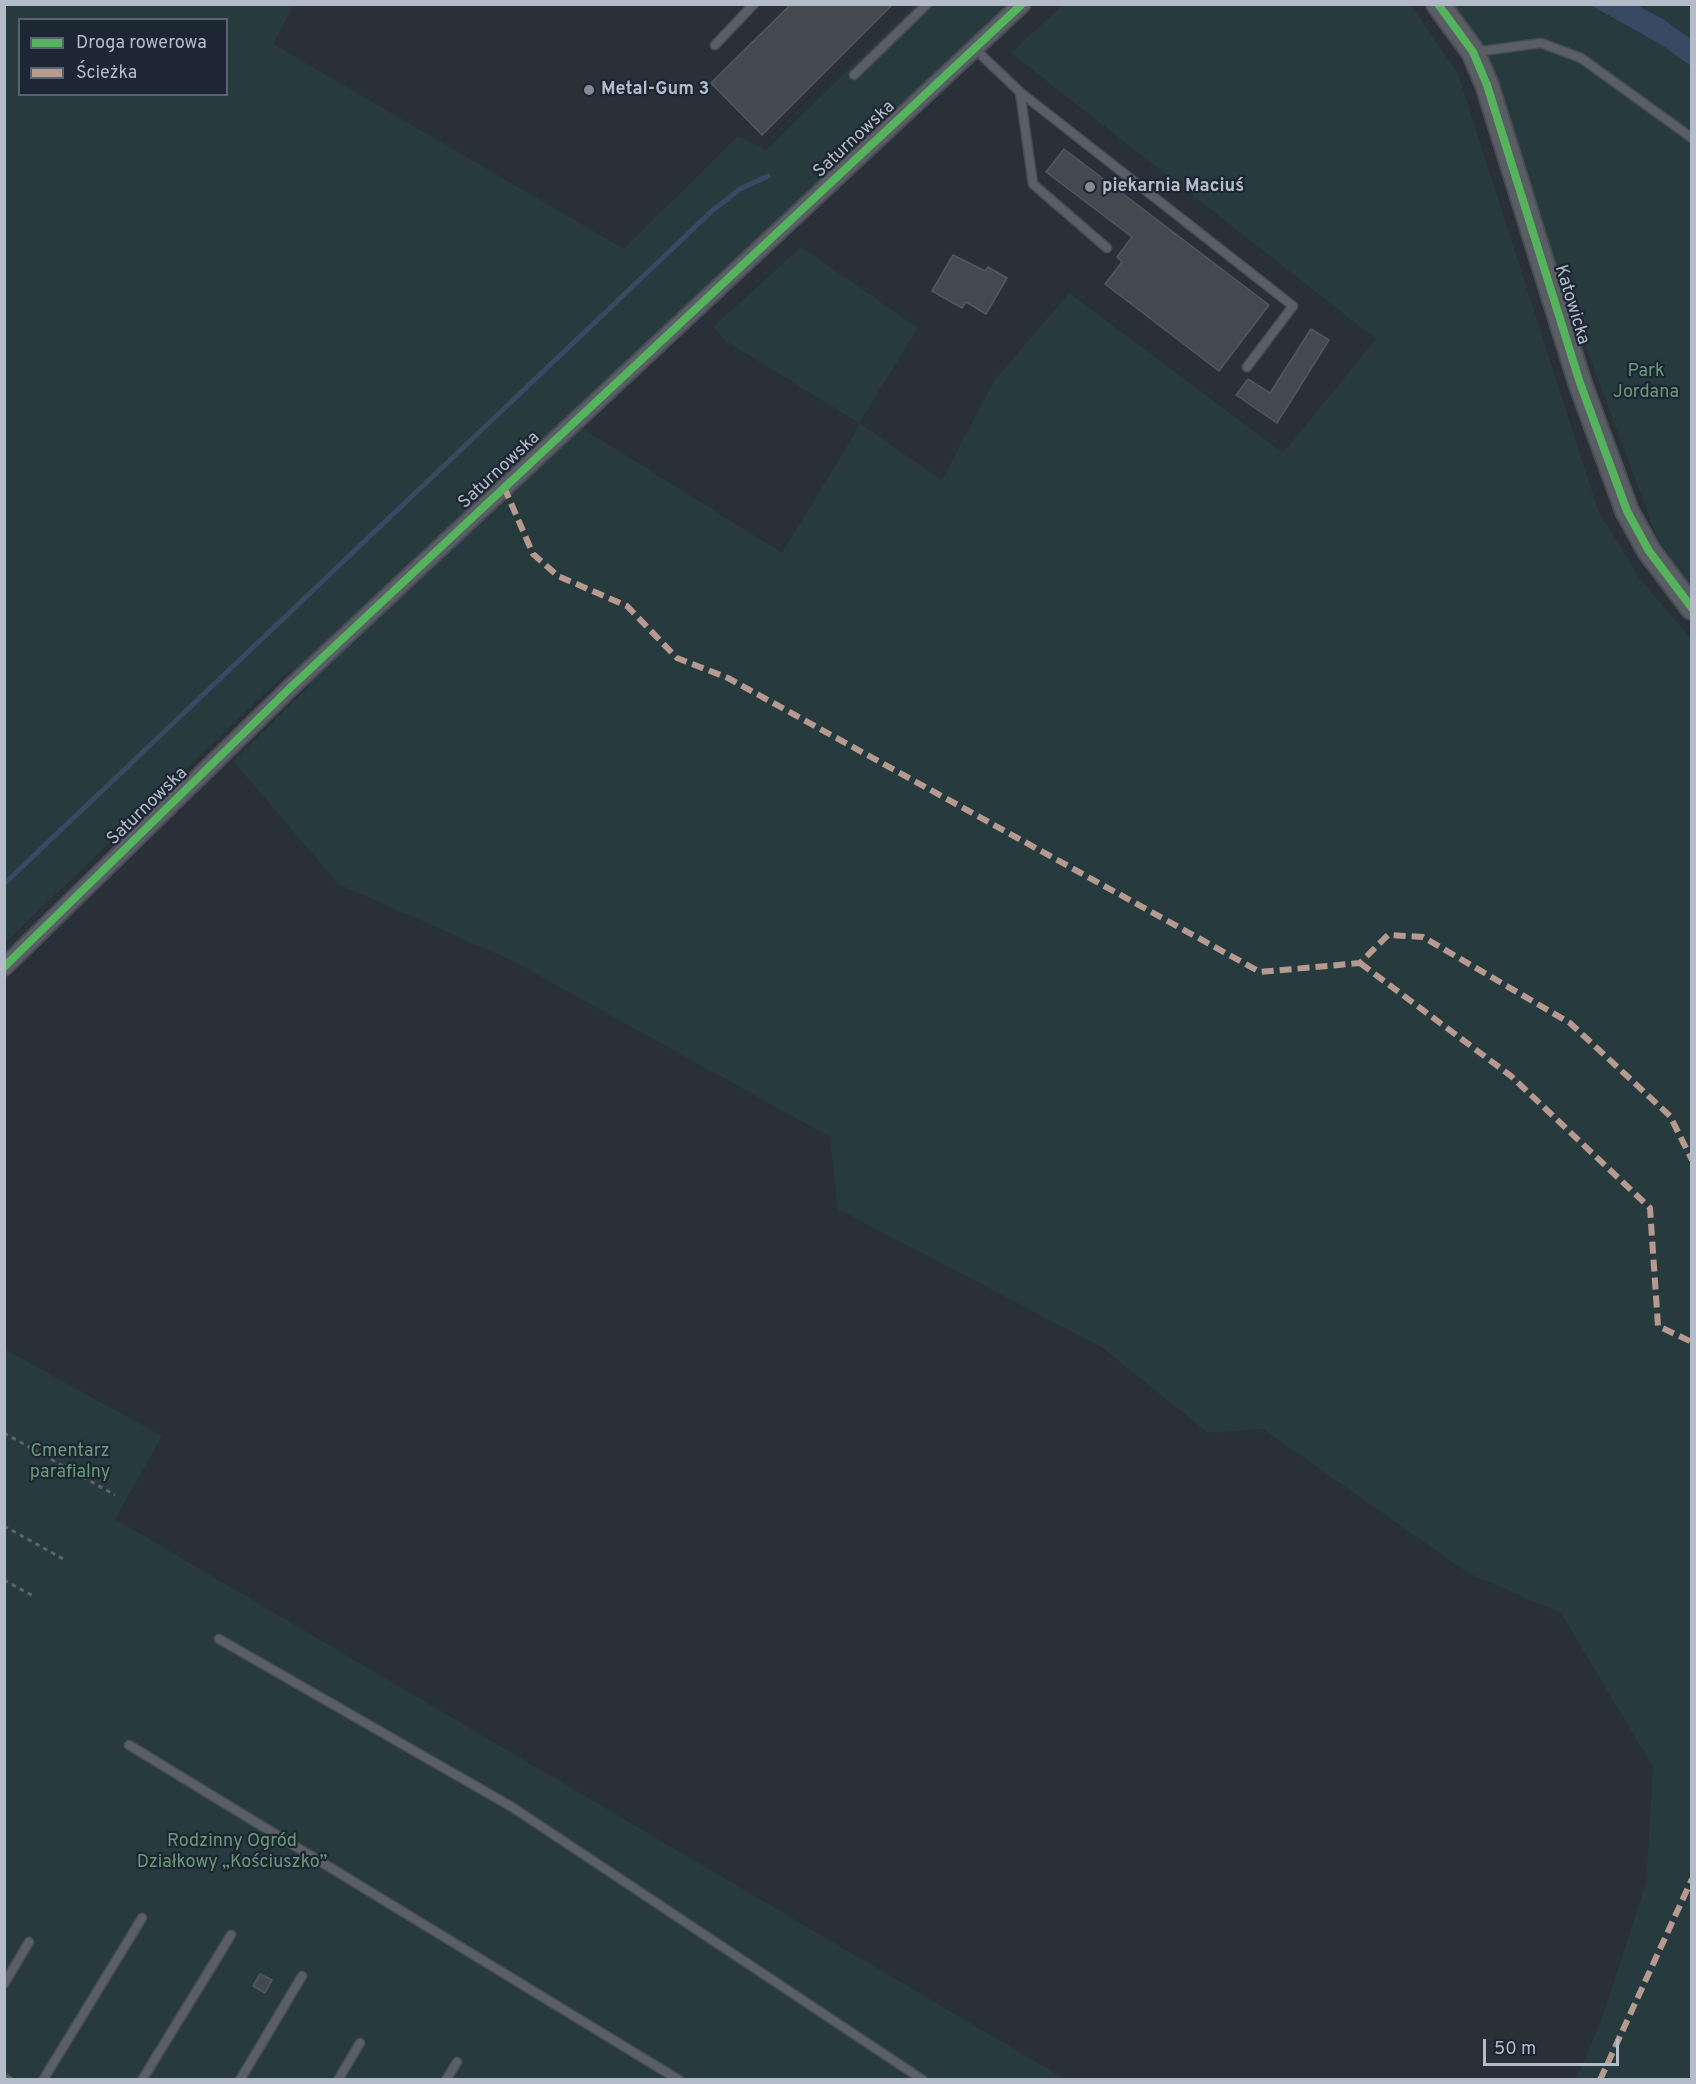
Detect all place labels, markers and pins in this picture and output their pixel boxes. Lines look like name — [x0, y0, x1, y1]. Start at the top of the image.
place label: Metal-Gum 3 — [601, 79, 709, 101]
marker: Metal-Gum 3 — [582, 83, 596, 97]
place label: piekarnia Maciuś — [1102, 176, 1244, 198]
marker: piekarnia Maciuś — [1083, 180, 1097, 194]

